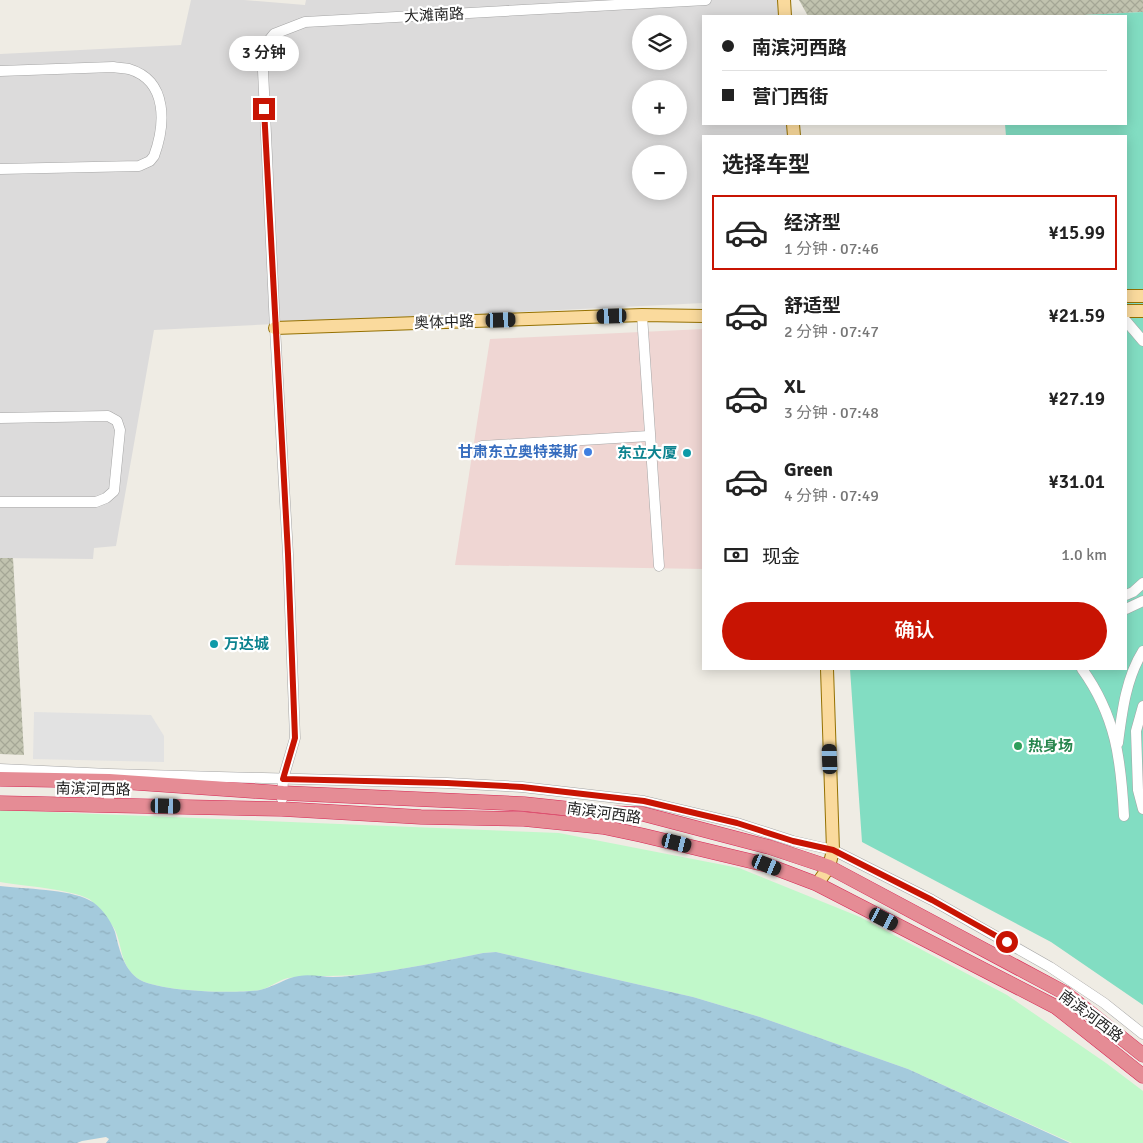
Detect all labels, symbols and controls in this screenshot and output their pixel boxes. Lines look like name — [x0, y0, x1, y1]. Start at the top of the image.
street label: 大滩南路 — [404, 4, 464, 26]
map controls — [632, 15, 687, 200]
button: layers — [632, 15, 687, 70]
callout: 3 分钟 — [229, 36, 299, 72]
text: 南滨河西路 — [752, 36, 847, 60]
text: 3 分钟 — [242, 43, 286, 63]
button: + — [632, 80, 687, 135]
text: 营门西街 — [752, 85, 828, 109]
route end — [253, 98, 275, 120]
button: − — [632, 145, 687, 200]
text: 选择车型 — [722, 151, 810, 178]
icon: car — [724, 210, 769, 255]
text: 经济型 — [784, 211, 841, 235]
text: ¥15.99 — [1048, 221, 1105, 245]
text: 1 分钟 · 07:46 — [784, 239, 879, 259]
icon: car — [724, 293, 769, 338]
text: 舒适型 — [784, 294, 841, 318]
text: ¥21.59 — [1048, 304, 1105, 328]
car — [596, 308, 627, 324]
street label: 奥体中路 — [414, 312, 474, 332]
car — [485, 312, 516, 328]
text: 2 分钟 · 07:47 — [784, 322, 879, 342]
text: XL — [784, 375, 806, 399]
icon: car — [724, 376, 769, 421]
text: ¥27.19 — [1048, 387, 1105, 411]
text: 3 分钟 · 07:48 — [784, 403, 879, 423]
place label: 甘肃东立奥特莱斯 — [458, 443, 578, 461]
place label: 东立大厦 — [617, 444, 677, 462]
marker: 甘肃东立奥特莱斯 — [582, 446, 594, 458]
marker: 东立大厦 — [681, 447, 693, 459]
text: Green — [784, 458, 833, 482]
icon: car — [724, 459, 769, 504]
text: ¥31.01 — [1048, 470, 1105, 494]
text: 4 分钟 · 07:49 — [784, 486, 879, 506]
icon: cash — [722, 541, 750, 569]
text: 现金 — [762, 545, 800, 569]
text: 1.0 km — [1061, 545, 1107, 565]
button: 确认 — [722, 602, 1107, 660]
place label: 万达城 — [224, 635, 269, 653]
marker: 万达城 — [208, 638, 220, 650]
place label: 热身场 — [1028, 737, 1073, 755]
marker: 热身场 — [1012, 740, 1024, 752]
car — [821, 744, 838, 774]
street label: 南滨河西路 — [55, 779, 131, 799]
car — [150, 798, 181, 814]
street label: 南滨河西路 — [566, 799, 642, 827]
car — [660, 832, 693, 854]
car — [750, 852, 783, 878]
car — [867, 906, 900, 932]
route start — [996, 931, 1018, 953]
street label: 南滨河西路 — [1056, 986, 1126, 1046]

